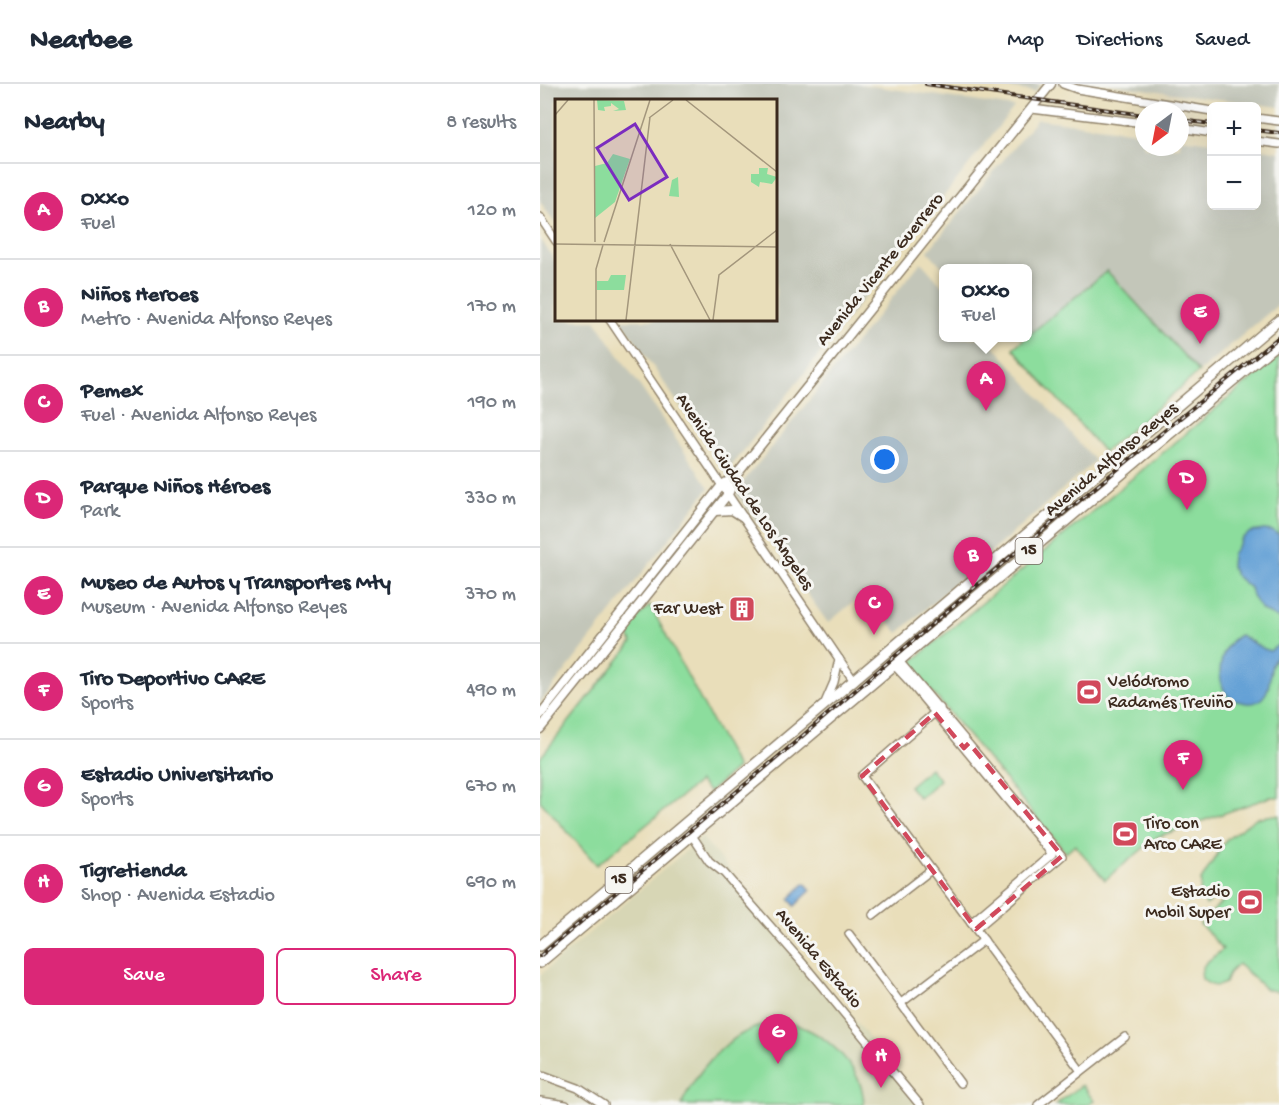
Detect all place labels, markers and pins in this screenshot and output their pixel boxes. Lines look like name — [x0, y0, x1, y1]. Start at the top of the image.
pin: E — [1180, 294, 1220, 344]
pin: A — [966, 362, 1006, 411]
pin: D — [1168, 460, 1206, 510]
pin: B — [954, 538, 992, 587]
pin: C — [854, 586, 894, 635]
building icon: Far West — [727, 594, 757, 624]
place label: Far West — [653, 599, 724, 620]
place label: Velódromo Radamés Treviño — [1107, 672, 1233, 714]
sports icon: Velódromo Radamés Treviño — [1074, 677, 1104, 707]
pin: F — [1164, 740, 1202, 790]
place label: Tiro con Arco CARE — [1143, 814, 1223, 856]
sports icon: Tiro con Arco CARE — [1110, 819, 1140, 849]
place label: Estadio Mobil Super — [1145, 882, 1232, 924]
sports icon: Estadio Mobil Super — [1235, 887, 1265, 917]
pin: G — [758, 1014, 798, 1064]
pin: H — [862, 1038, 900, 1088]

